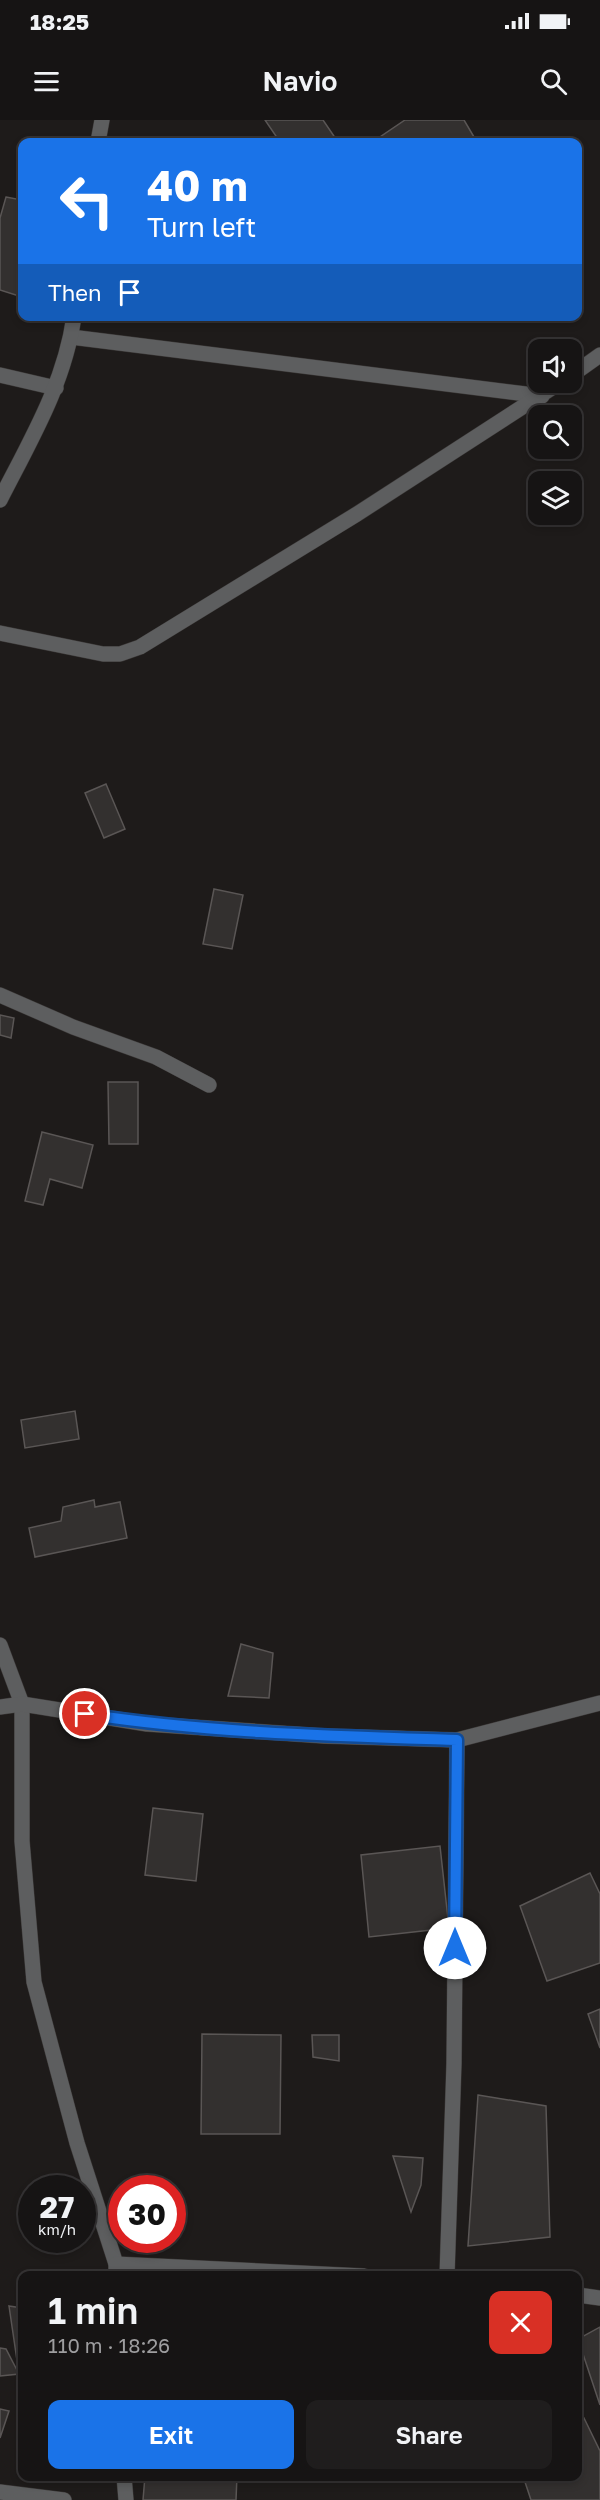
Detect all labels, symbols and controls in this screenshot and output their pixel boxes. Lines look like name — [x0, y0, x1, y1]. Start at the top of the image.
text: 18:25 — [30, 8, 89, 35]
icon: menu — [30, 65, 63, 98]
text: Navio — [263, 65, 337, 97]
icon: search — [537, 65, 570, 98]
text: 40 m — [147, 160, 248, 210]
icon: left — [48, 162, 126, 240]
text: Turn left — [147, 211, 256, 243]
icon: arrive — [113, 276, 146, 309]
text: Then — [48, 279, 101, 306]
map controls — [528, 339, 582, 525]
button: sound — [528, 339, 582, 393]
button: search — [528, 405, 582, 459]
button: layers — [528, 471, 582, 525]
pin — [59, 1688, 110, 1739]
icon: arrive — [68, 1697, 101, 1730]
position arrow — [423, 1916, 487, 1980]
speed limit sign: 30 — [108, 2175, 186, 2253]
text: 27 — [40, 2189, 74, 2225]
text: km/h — [38, 2220, 76, 2238]
text: 1 min — [48, 2289, 138, 2332]
button: close — [489, 2291, 552, 2354]
text: 110 m · 18:26 — [48, 2333, 170, 2357]
button: Exit — [48, 2400, 294, 2469]
button: Share — [306, 2400, 552, 2469]

